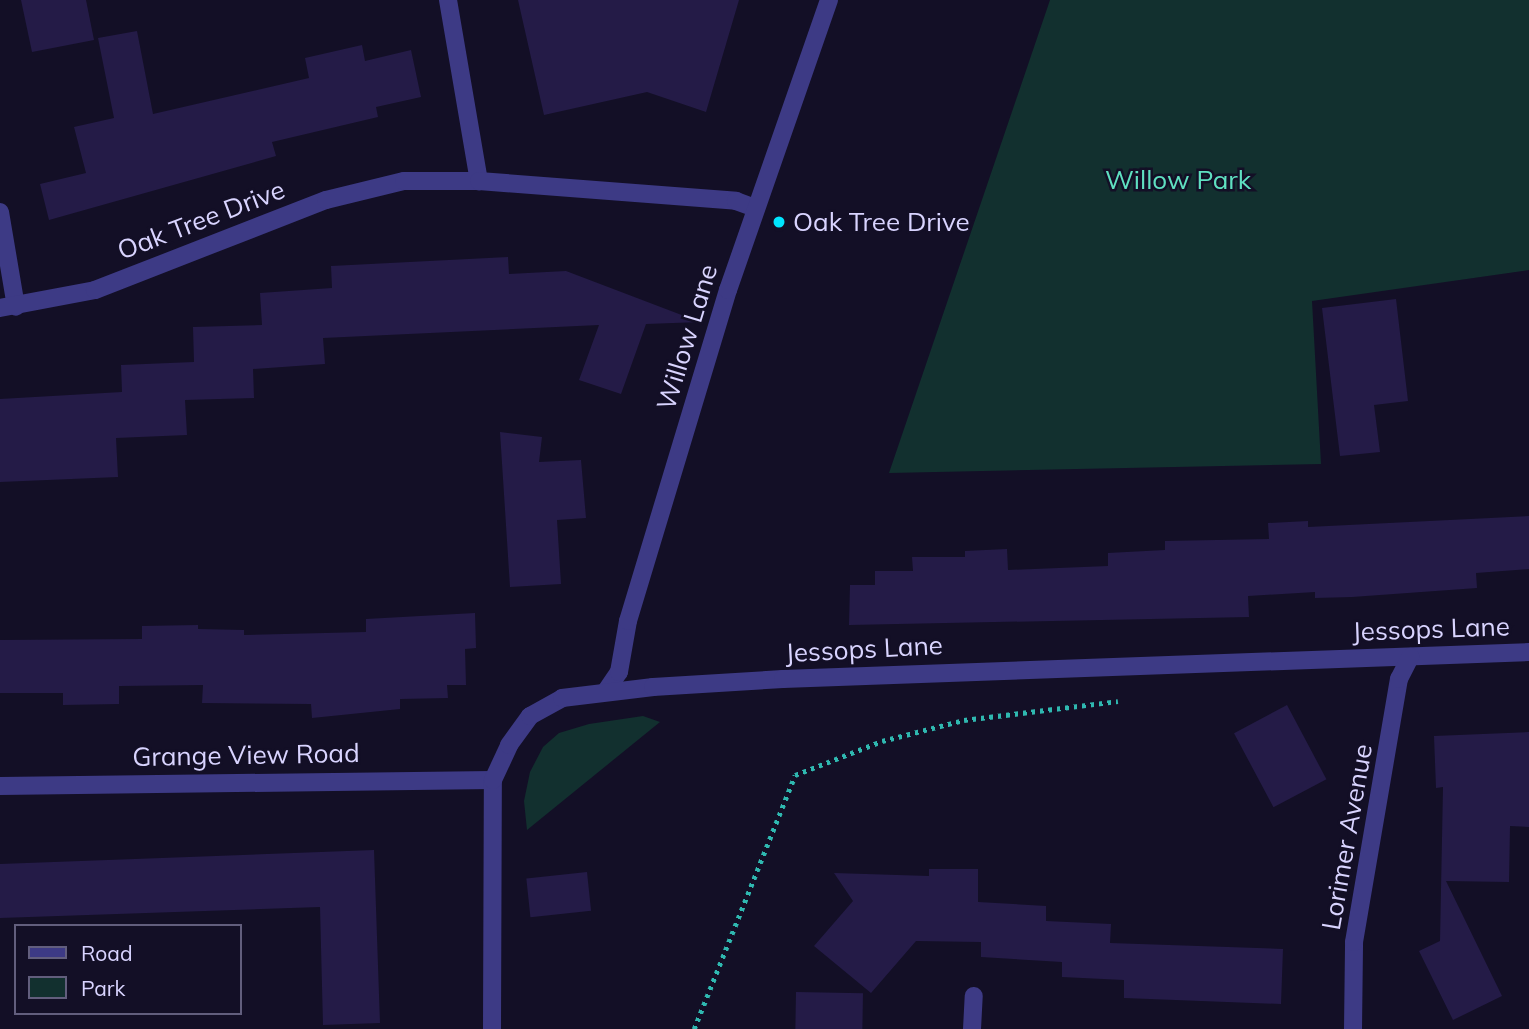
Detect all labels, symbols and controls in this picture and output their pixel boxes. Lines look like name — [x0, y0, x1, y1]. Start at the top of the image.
park label: Willow Park — [1105, 164, 1251, 196]
street label: Oak Tree Drive — [113, 174, 289, 266]
place label: Oak Tree Drive — [793, 206, 970, 238]
marker: Oak Tree Drive — [771, 214, 787, 230]
street label: Willow Lane — [650, 260, 724, 414]
street label: Jessops Lane — [1352, 611, 1510, 647]
street label: Jessops Lane — [784, 629, 944, 669]
street label: Grange View Road — [132, 737, 360, 773]
street label: Lorimer Avenue — [1315, 742, 1379, 932]
legend — [14, 924, 242, 1015]
text: Road — [81, 940, 132, 966]
text: Park — [81, 975, 125, 1001]

